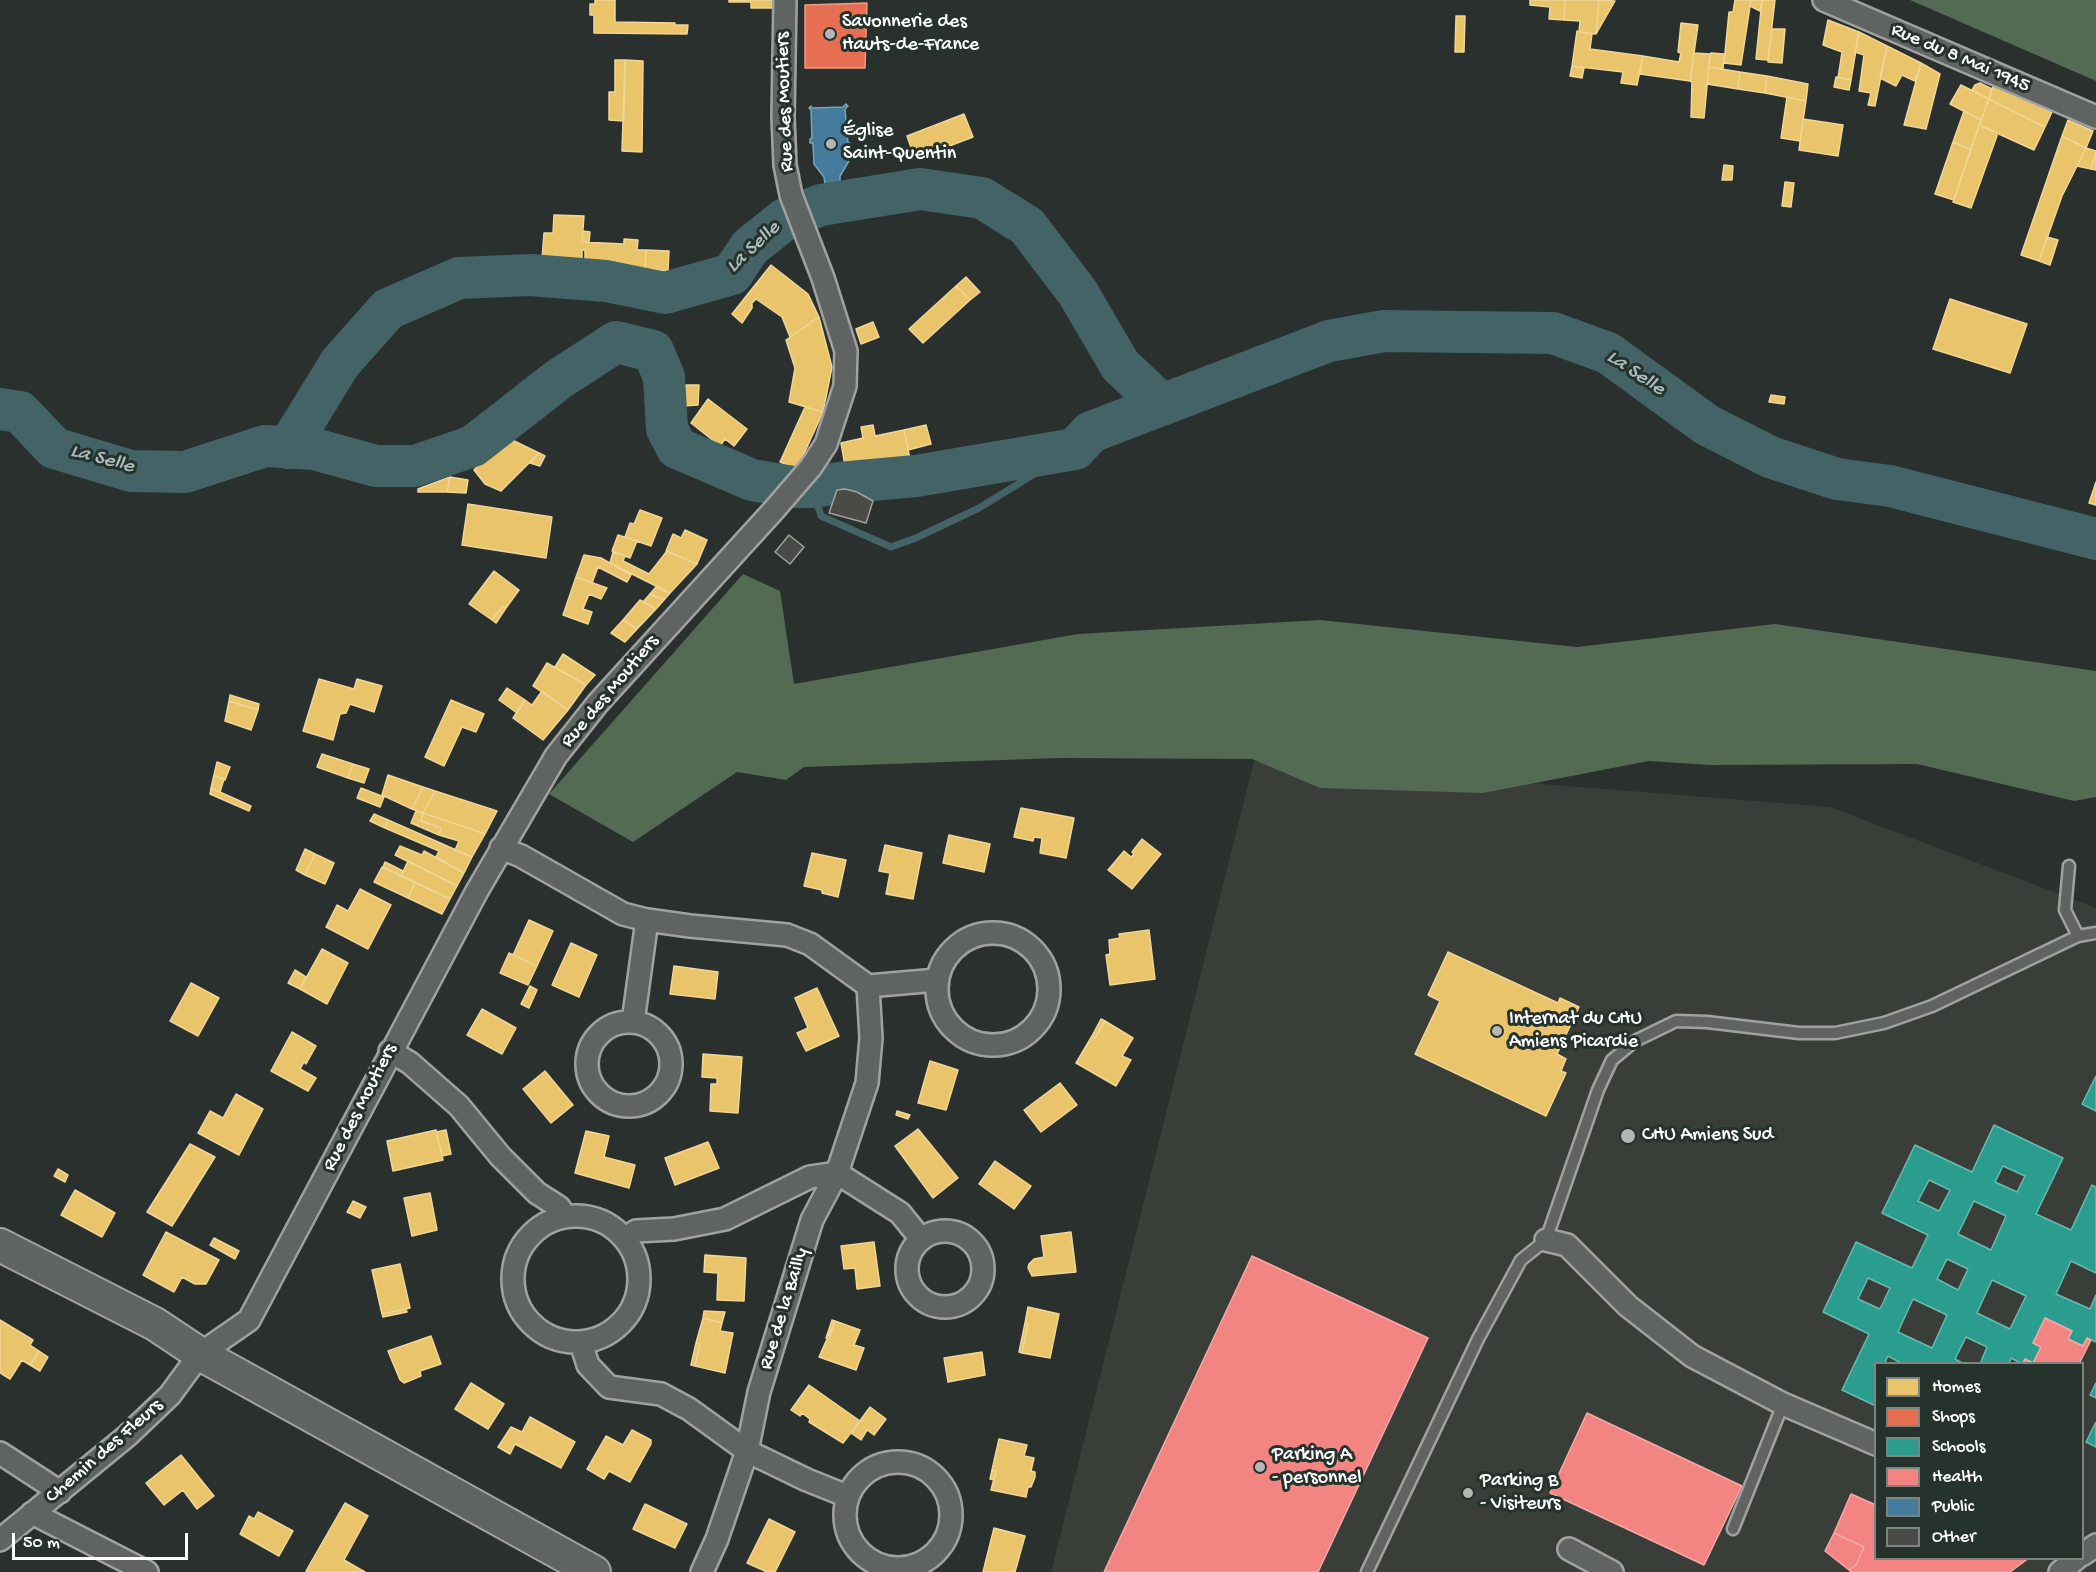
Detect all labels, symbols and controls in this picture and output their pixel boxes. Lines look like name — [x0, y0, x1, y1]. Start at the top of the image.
place label: Savonnerie des Hauts-de-France — [842, 11, 979, 58]
street label: Rue du 8 Mai 1945 — [1887, 19, 2033, 99]
marker: Savonnerie des Hauts-de-France — [823, 27, 837, 41]
street label: Rue des Moutiers — [772, 32, 800, 172]
place label: Église Saint-Quentin — [843, 120, 956, 167]
marker: Église Saint-Quentin — [824, 137, 838, 151]
water label: La Selle — [722, 217, 786, 279]
water label: La Selle — [1601, 345, 1669, 403]
water label: La Selle — [67, 439, 137, 481]
street label: Rue des Moutiers — [557, 631, 665, 753]
place label: Internat du CHU Amiens Picardie — [1509, 1008, 1642, 1055]
marker: Internat du CHU Amiens Picardie — [1490, 1024, 1504, 1038]
street label: Rue des Moutiers — [319, 1040, 403, 1176]
place label: CHU Amiens Sud — [1642, 1124, 1773, 1148]
marker: CHU Amiens Sud — [1619, 1127, 1637, 1145]
street label: Rue de la Bailly — [755, 1245, 815, 1373]
legend — [1874, 1362, 2084, 1560]
text: Homes — [1932, 1377, 1980, 1398]
street label: Chemin des Fleurs — [41, 1395, 169, 1509]
text: Shops — [1932, 1407, 1975, 1428]
text: Schools — [1932, 1437, 1985, 1458]
place label: Parking A - personnel — [1272, 1444, 1362, 1491]
marker: Parking A - personnel — [1253, 1460, 1267, 1474]
text: Health — [1932, 1467, 1983, 1488]
place label: Parking B - Visiteurs — [1480, 1470, 1560, 1517]
marker: Parking B - Visiteurs — [1461, 1486, 1475, 1500]
text: Public — [1932, 1497, 1974, 1518]
scale bar — [15, 1521, 190, 1559]
text: Other — [1932, 1527, 1976, 1548]
text: 50 m — [23, 1533, 60, 1554]

